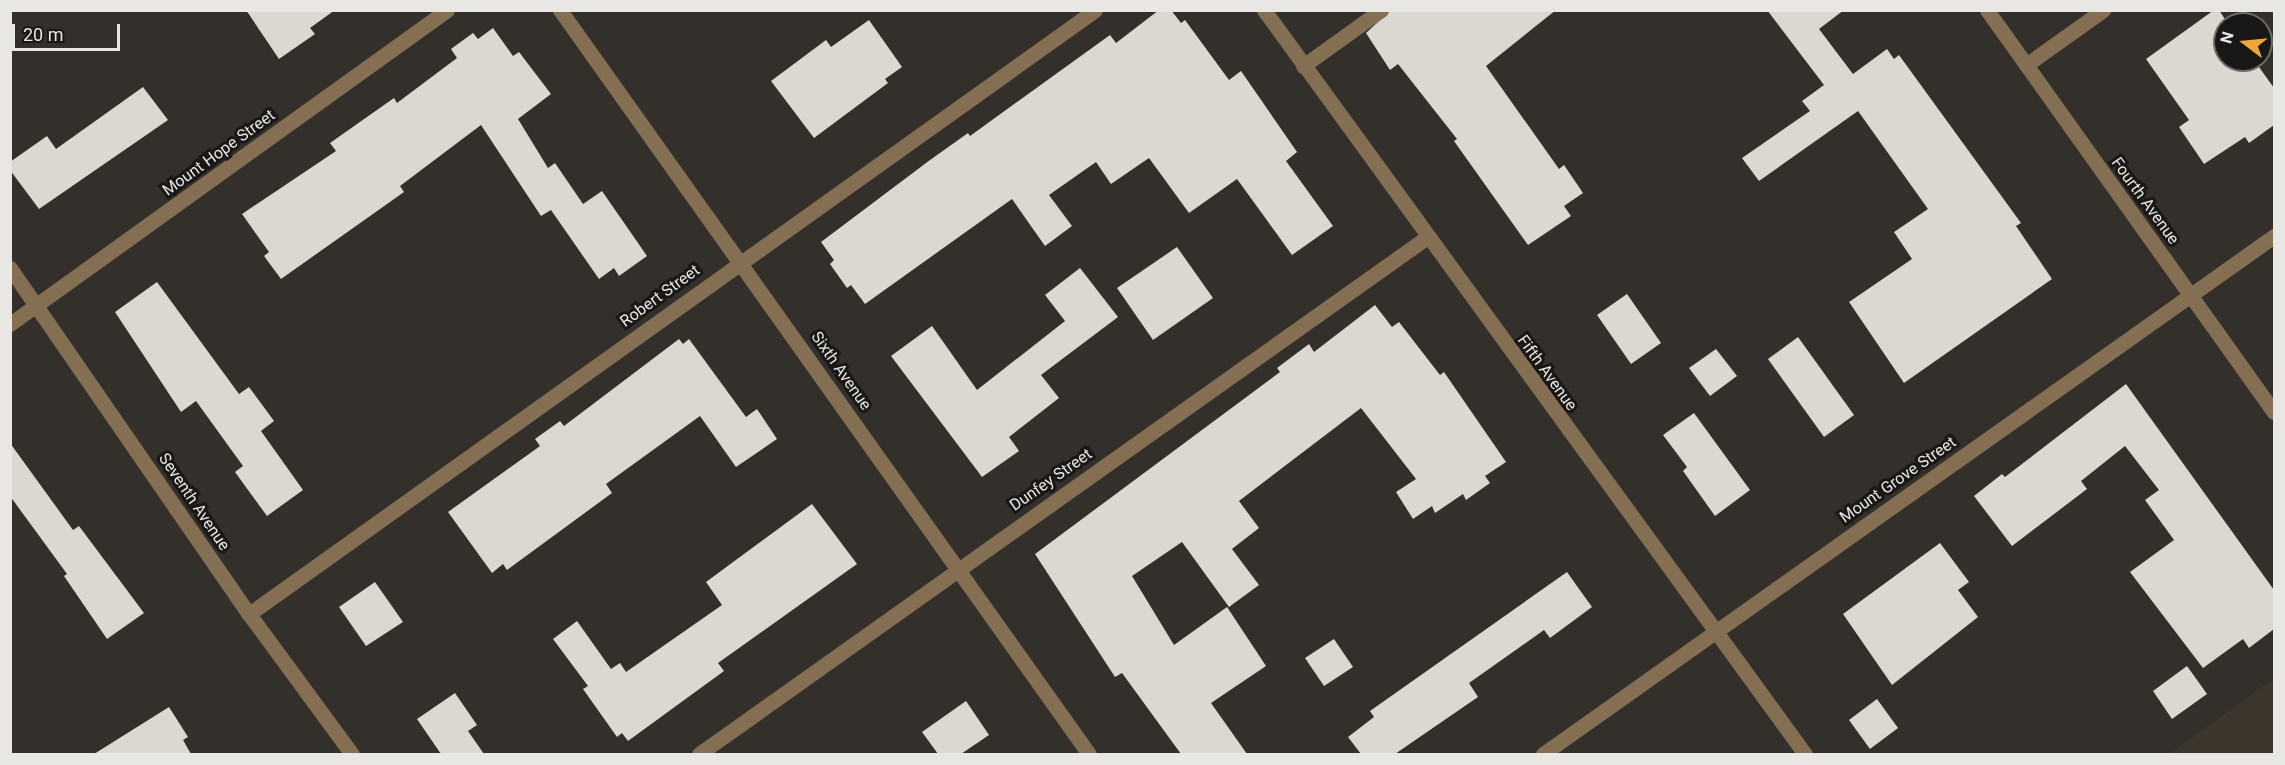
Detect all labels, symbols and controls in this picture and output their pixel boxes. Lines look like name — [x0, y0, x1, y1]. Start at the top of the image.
scale bar — [15, 12, 123, 50]
north arrow — [2213, 12, 2273, 72]
text: 20 m — [23, 24, 63, 45]
text: N — [2216, 29, 2238, 46]
street label: Mount Hope Street — [159, 106, 279, 200]
street label: Fourth Avenue — [2107, 154, 2183, 248]
street label: Robert Street — [616, 261, 704, 331]
street label: Sixth Avenue — [807, 328, 875, 414]
street label: Fifth Avenue — [1513, 332, 1581, 414]
street label: Mount Grove Street — [1836, 433, 1960, 527]
street label: Dunfey Street — [1006, 445, 1096, 515]
street label: Seventh Avenue — [154, 450, 234, 554]

